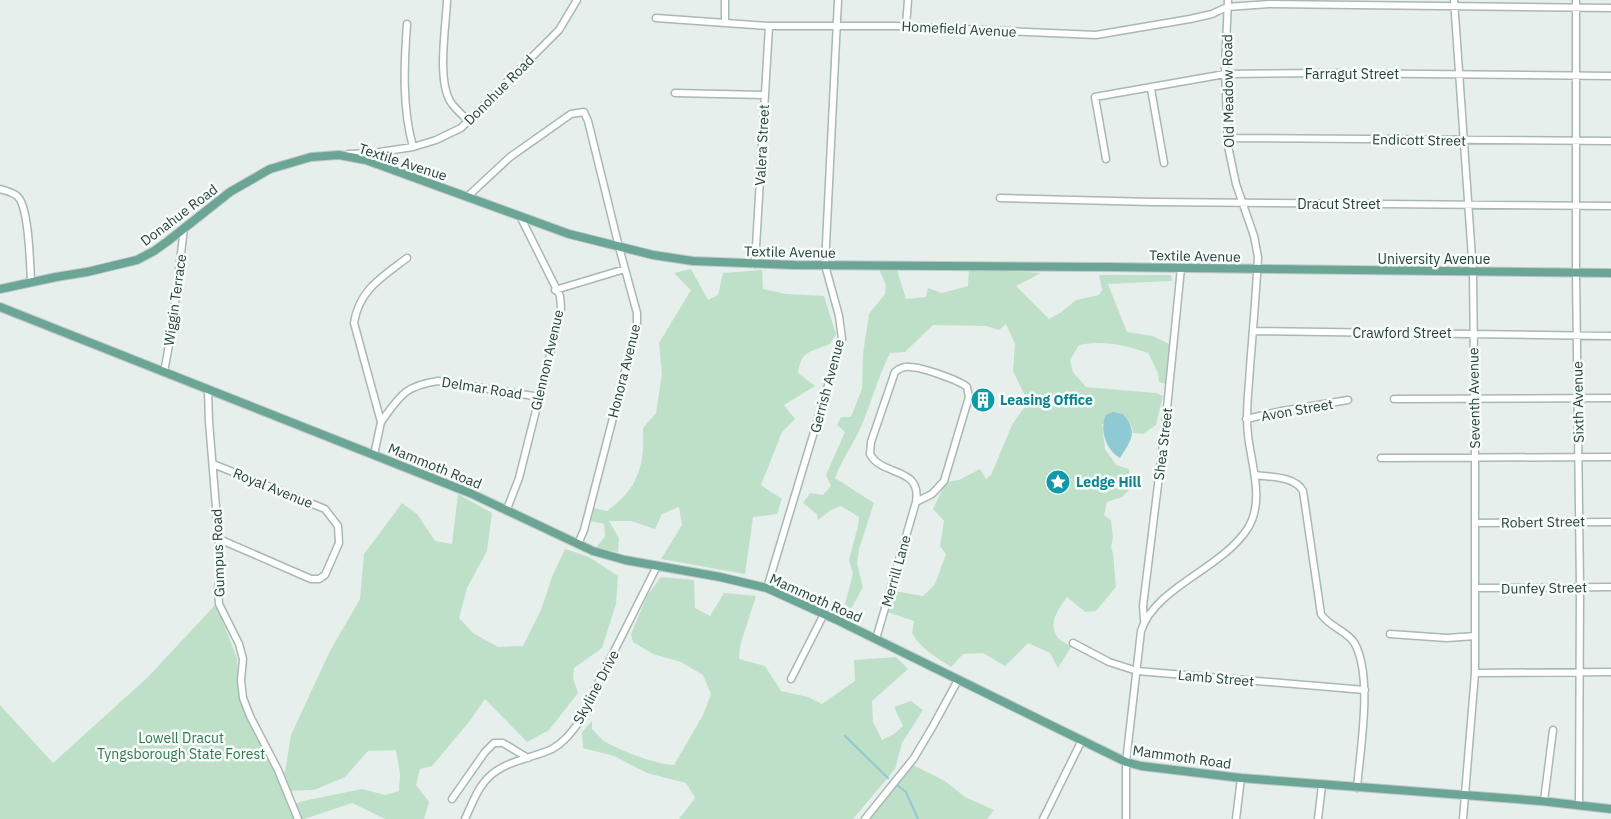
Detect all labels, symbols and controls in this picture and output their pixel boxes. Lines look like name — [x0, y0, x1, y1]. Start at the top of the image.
street label: Homefield Avenue — [901, 17, 1017, 41]
street label: Old Meadow Road — [1218, 34, 1238, 148]
street label: Donohue Road — [460, 51, 538, 129]
street label: Farragut Street — [1305, 65, 1399, 83]
street label: Valera Street — [751, 104, 773, 186]
street label: Endicott Street — [1372, 130, 1466, 150]
street label: Textile Avenue — [357, 139, 450, 185]
street label: Donahue Road — [137, 180, 221, 250]
street label: Dracut Street — [1297, 195, 1381, 213]
street label: Textile Avenue — [744, 242, 836, 262]
street label: Textile Avenue — [1149, 246, 1241, 266]
street label: University Avenue — [1378, 250, 1491, 268]
street label: Wiggin Terrace — [160, 253, 190, 347]
street label: Glennon Avenue — [527, 308, 567, 412]
street label: Honora Avenue — [604, 322, 644, 420]
street label: Crawford Street — [1352, 324, 1452, 342]
street label: Gerrish Avenue — [806, 337, 848, 435]
street label: Seventh Avenue — [1464, 347, 1484, 449]
street label: Sixth Avenue — [1568, 361, 1588, 443]
street label: Delmar Road — [440, 373, 524, 403]
building icon: Leasing Office — [970, 387, 996, 413]
place label: Leasing Office — [1000, 391, 1093, 409]
street label: Avon Street — [1260, 395, 1335, 425]
street label: Shea Street — [1150, 407, 1176, 481]
street label: Mammoth Road — [386, 439, 484, 493]
street label: Royal Avenue — [230, 464, 316, 512]
place icon: Ledge Hill — [1045, 469, 1071, 495]
place label: Ledge Hill — [1076, 473, 1141, 491]
street label: Gumpus Road — [207, 509, 229, 597]
street label: Robert Street — [1501, 512, 1585, 532]
street label: Merrill Lane — [877, 533, 915, 609]
street label: Mammoth Road — [767, 570, 865, 626]
street label: Dunfey Street — [1501, 578, 1587, 598]
street label: Skyline Drive — [569, 647, 623, 727]
street label: Lamb Street — [1177, 666, 1255, 690]
park label: Lowell Dracut Tyngsborough State Forest — [97, 729, 265, 763]
street label: Mammoth Road — [1131, 741, 1233, 773]

